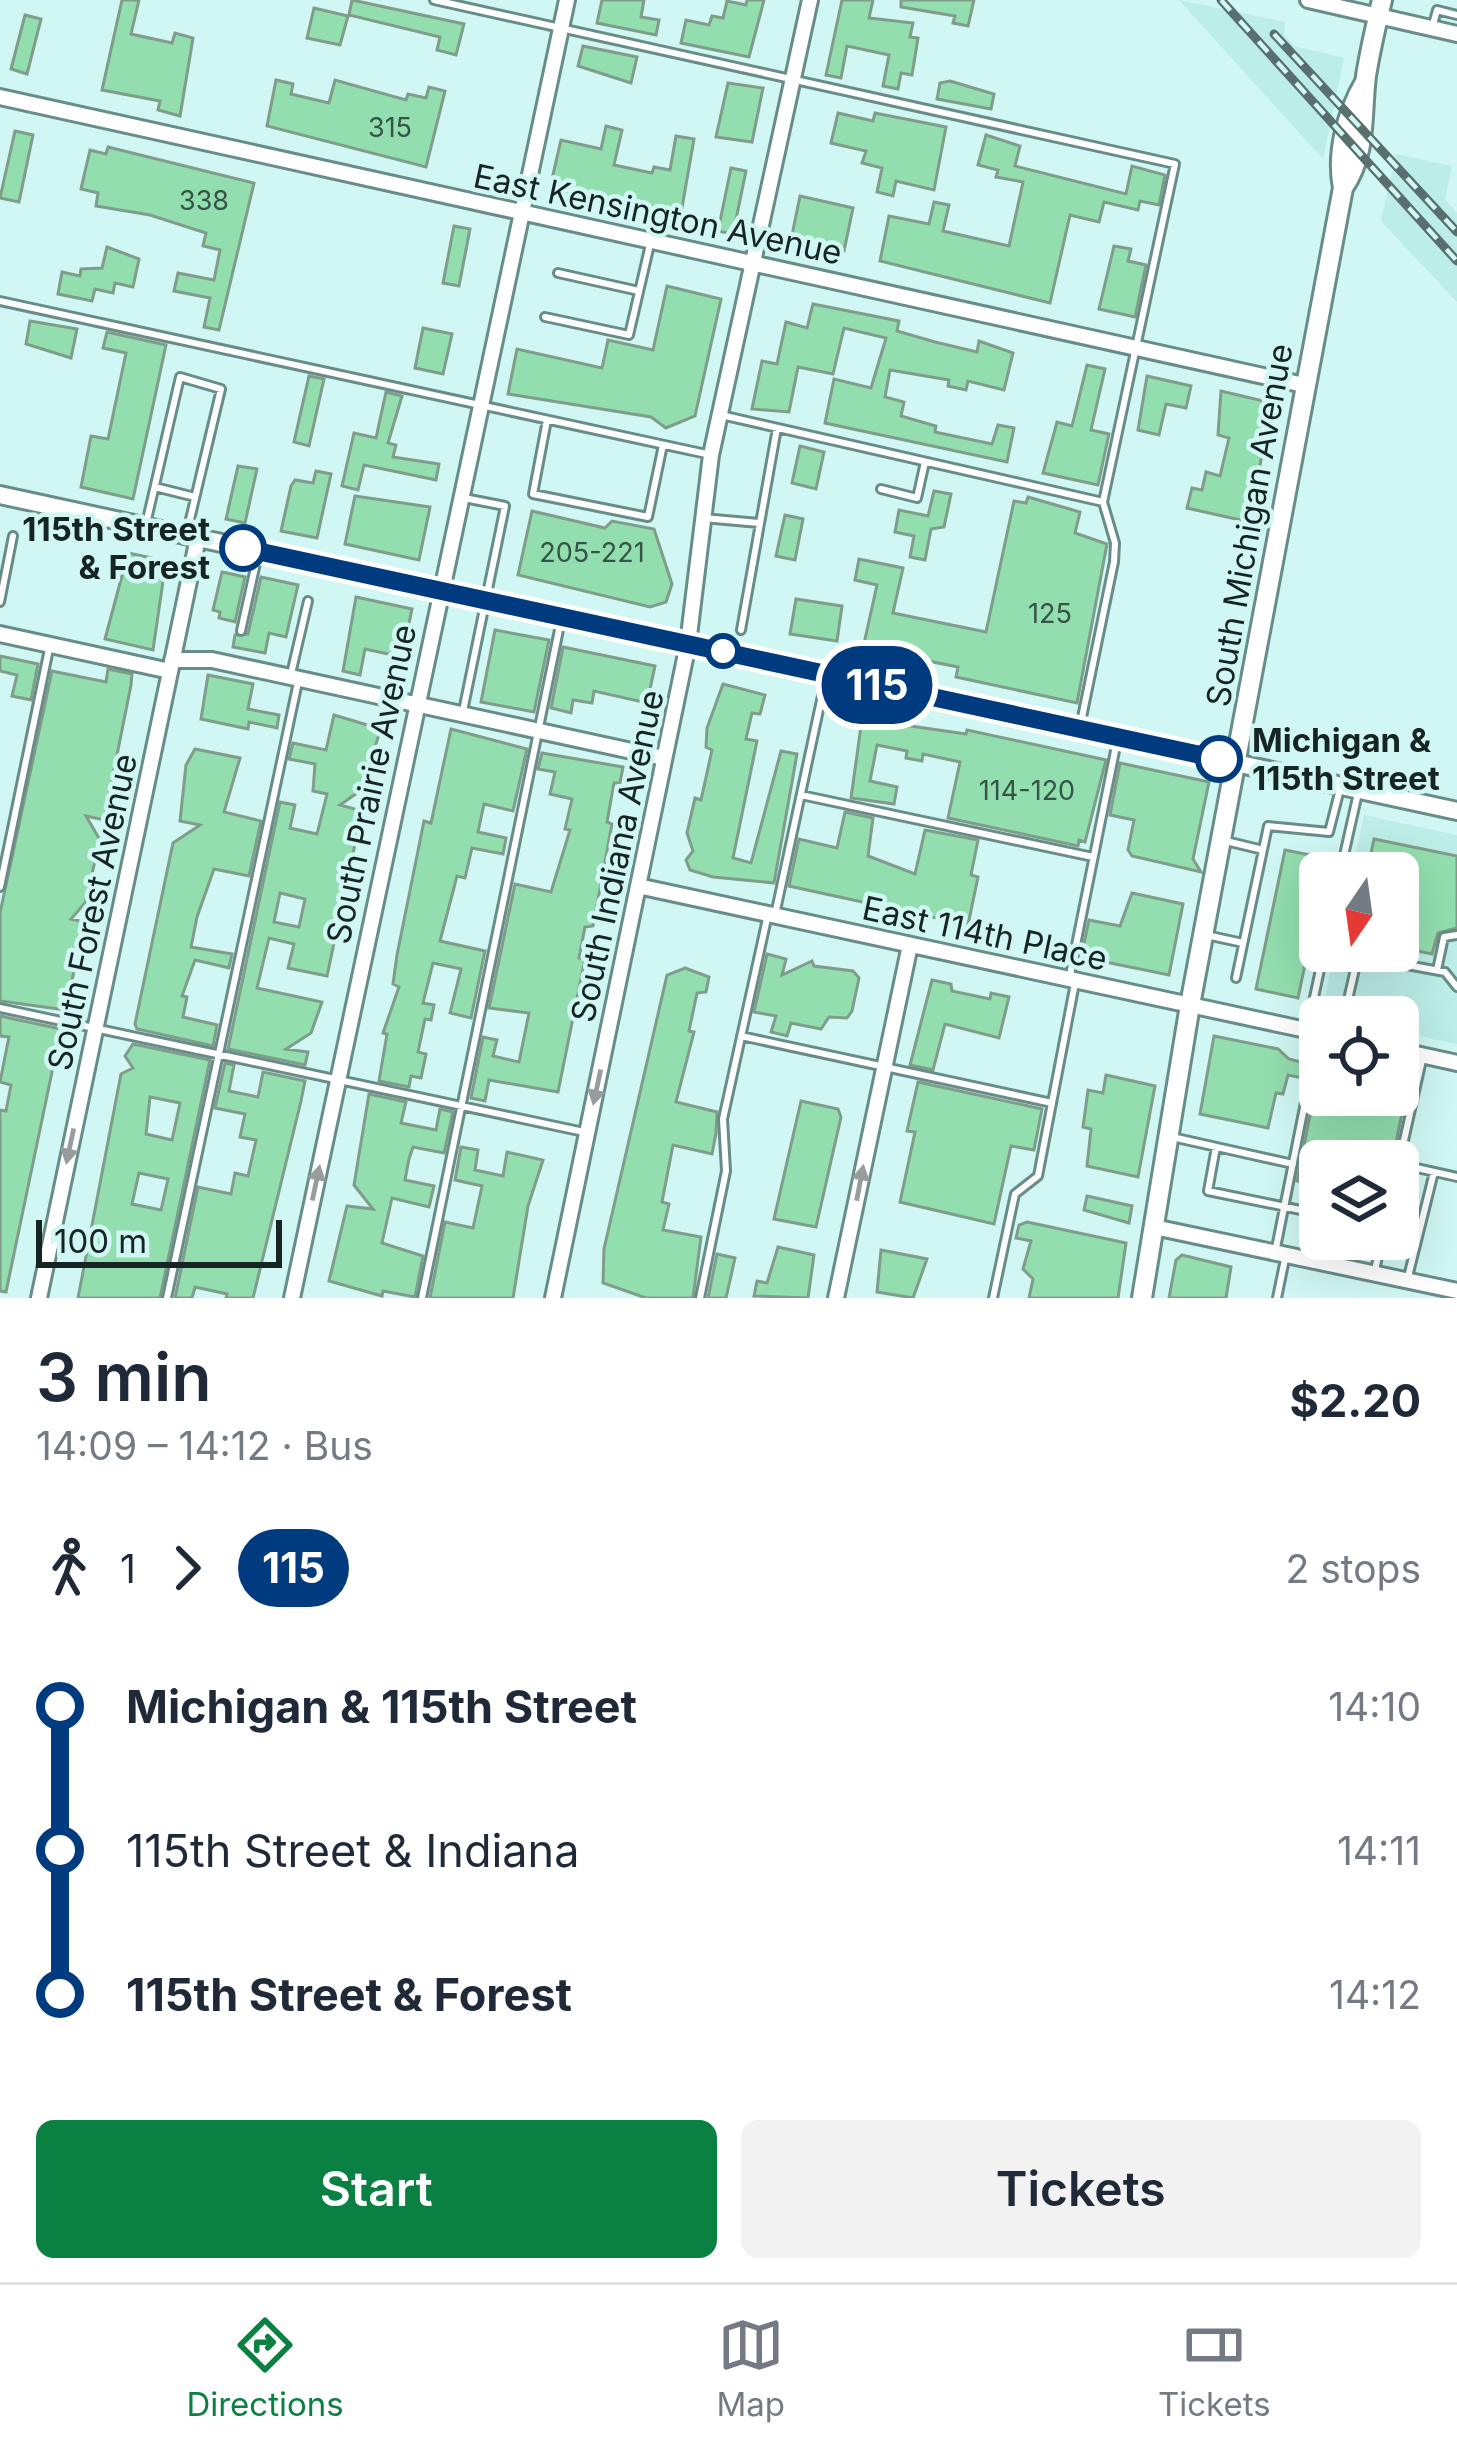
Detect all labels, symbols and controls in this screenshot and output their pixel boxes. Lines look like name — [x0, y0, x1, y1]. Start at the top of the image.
house number: 315 — [368, 111, 412, 144]
street label: East Kensington Avenue — [470, 155, 846, 273]
house number: 338 — [179, 184, 229, 217]
street label: South Michigan Avenue — [1197, 340, 1301, 710]
place label: 115th Street & Forest — [22, 509, 210, 587]
marker: 115th Street & Forest — [221, 526, 265, 570]
house number: 205-221 — [539, 536, 645, 569]
house number: 125 — [1028, 597, 1072, 630]
street label: South Prairie Avenue — [318, 621, 424, 947]
unlabelled marker — [707, 635, 739, 667]
line badge: 115 — [808, 646, 946, 724]
text: 115 — [845, 659, 909, 710]
street label: South Indiana Avenue — [562, 686, 672, 1026]
place label: Michigan & 115th Street — [1252, 720, 1440, 798]
marker: Michigan & 115th Street — [1197, 737, 1241, 781]
street label: South Forest Avenue — [39, 750, 145, 1074]
house number: 114-120 — [979, 774, 1075, 807]
north arrow — [1299, 852, 1419, 972]
map controls — [1299, 852, 1419, 1260]
street label: East 114th Place — [859, 888, 1111, 978]
button: locate — [1299, 996, 1419, 1116]
one-way arrow — [586, 1069, 605, 1107]
one-way arrow — [60, 1127, 79, 1165]
button: layers — [1299, 1140, 1419, 1260]
one-way arrow — [307, 1164, 326, 1202]
one-way arrow — [851, 1164, 870, 1202]
scale bar — [36, 1214, 282, 1267]
text: 100 m — [54, 1221, 147, 1261]
text: 3 min — [36, 1337, 212, 1417]
text: $2.20 — [1289, 1373, 1421, 1428]
text: 14:09 – 14:12 · Bus — [36, 1422, 373, 1469]
icon: walk — [36, 1535, 102, 1601]
icon: forward — [154, 1535, 220, 1601]
text: 115 — [262, 1542, 325, 1593]
text: 1 — [120, 1545, 136, 1592]
text: 2 stops — [1285, 1545, 1421, 1592]
text: Michigan & 115th Street — [126, 1679, 637, 1734]
text: 14:10 — [1328, 1683, 1421, 1730]
text: 115th Street & Indiana — [126, 1823, 579, 1878]
text: 14:11 — [1337, 1827, 1421, 1874]
text: 115th Street & Forest — [126, 1967, 572, 2022]
text: 14:12 — [1329, 1971, 1421, 2018]
button: Start — [36, 2120, 717, 2258]
button: Tickets — [741, 2120, 1421, 2258]
tab: Directions — [186, 2312, 344, 2424]
tab: Map — [717, 2312, 785, 2424]
tab: Tickets — [1158, 2312, 1271, 2424]

